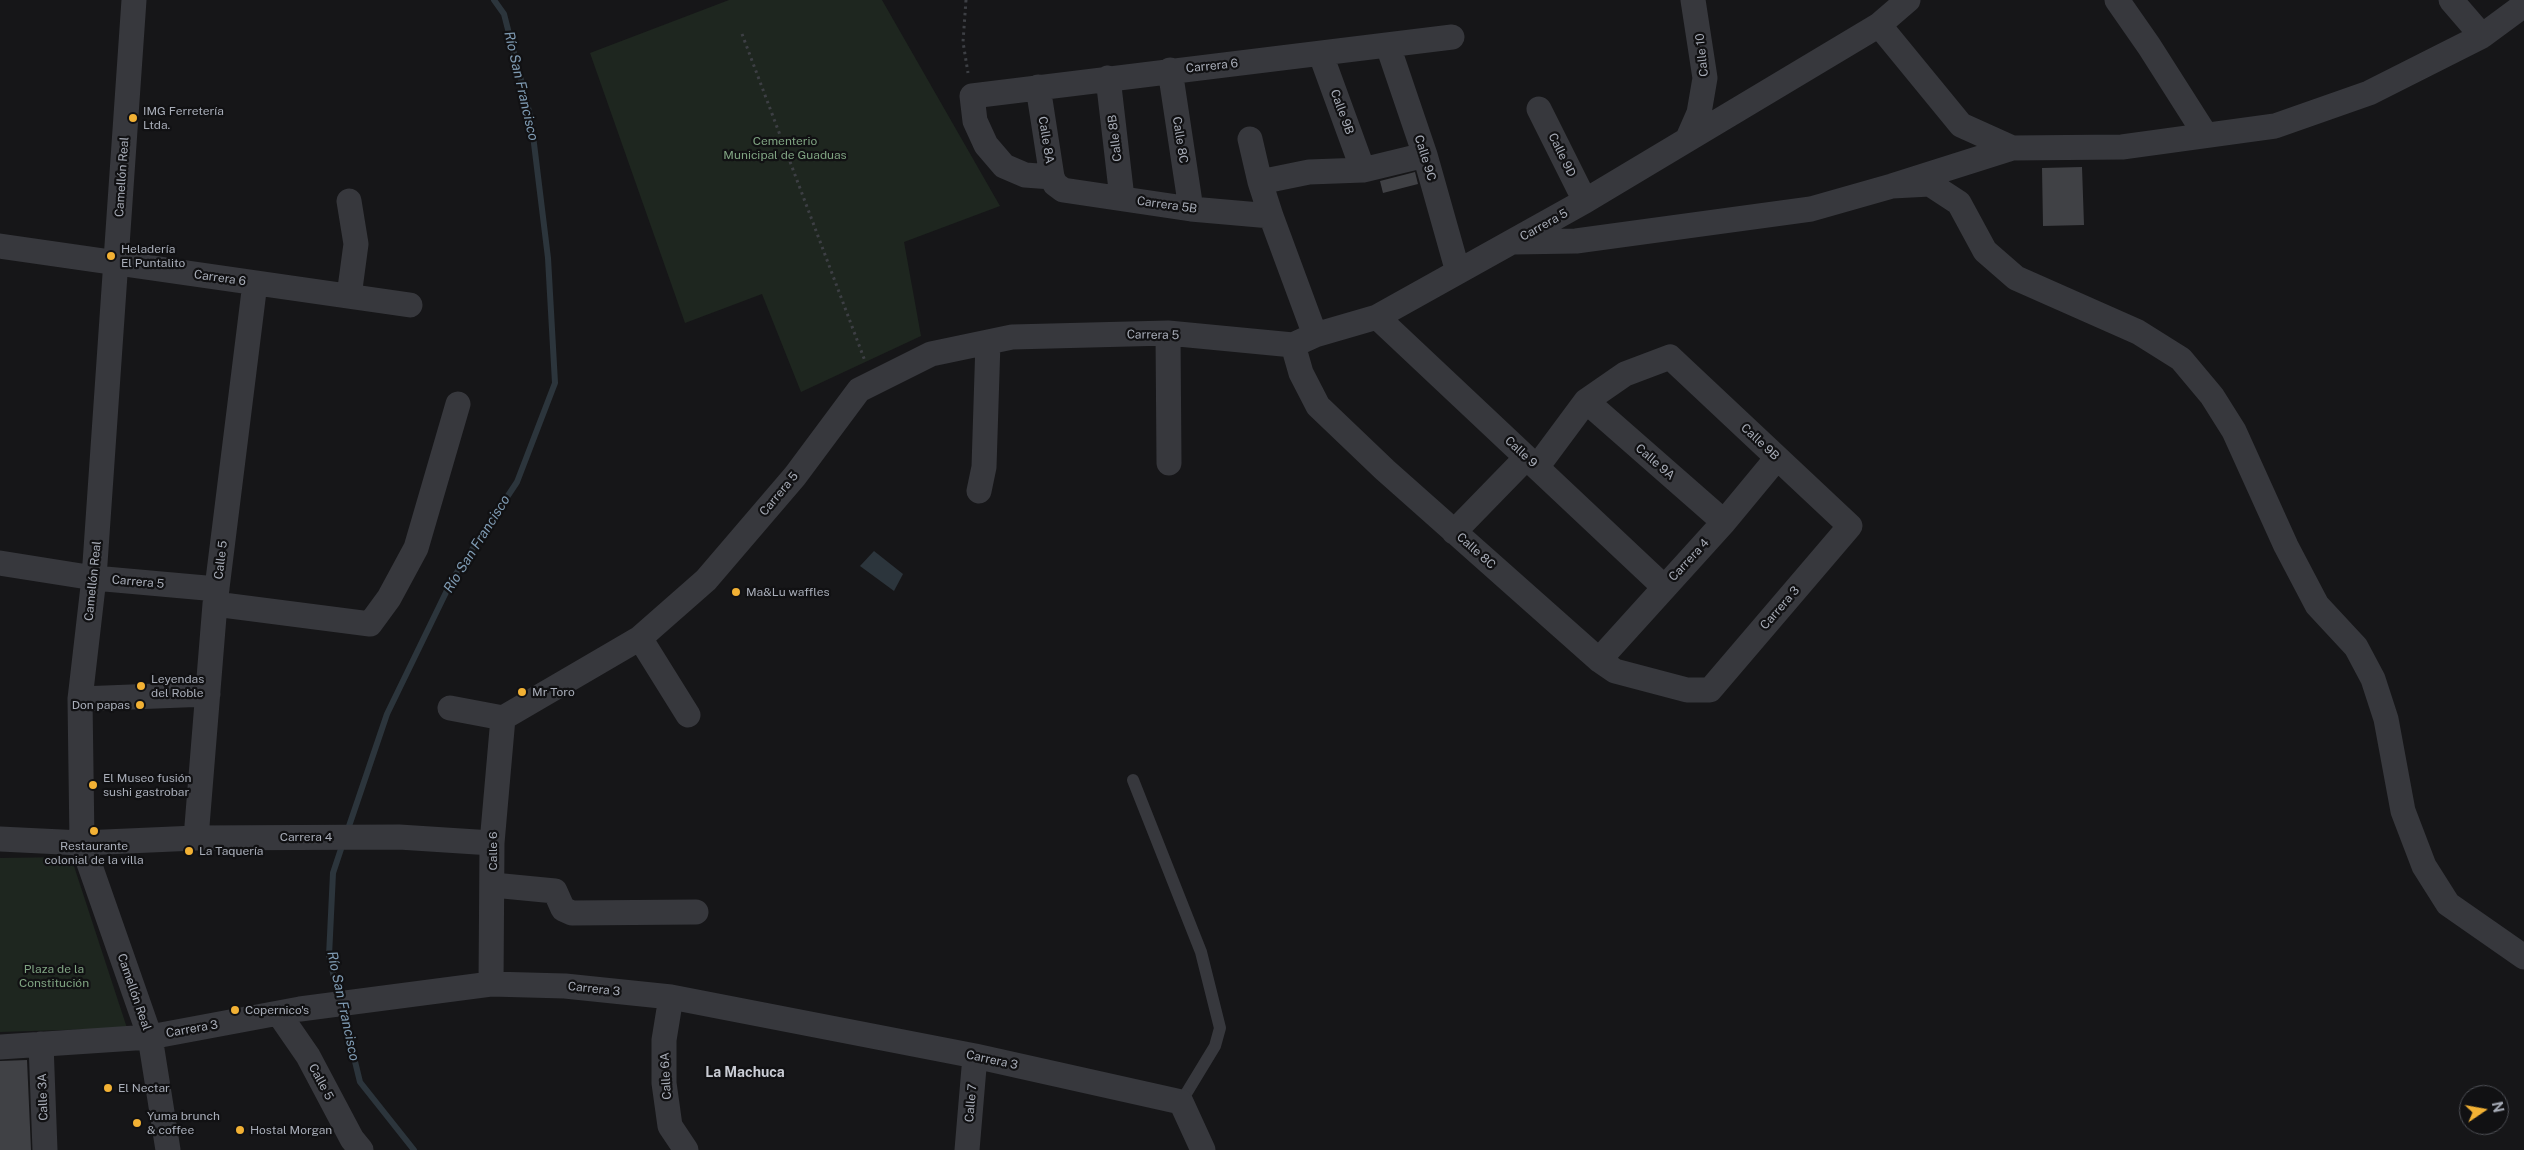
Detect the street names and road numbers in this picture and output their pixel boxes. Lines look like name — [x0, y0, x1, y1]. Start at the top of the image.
street label: Calle 10 — [1693, 33, 1711, 77]
street label: Carrera 6 — [1185, 56, 1239, 76]
street label: Calle 9B — [1327, 88, 1357, 136]
street label: Calle 8B — [1105, 114, 1125, 162]
street label: Calle 8A — [1035, 115, 1057, 165]
street label: Calle 8C — [1169, 115, 1191, 165]
street label: Calle 9D — [1545, 131, 1579, 179]
street label: Calle 9C — [1411, 133, 1439, 183]
street label: Camellón Real — [112, 136, 132, 218]
street label: Carrera 5B — [1136, 194, 1198, 216]
street label: Carrera 5 — [1518, 206, 1570, 244]
street label: Carrera 6 — [193, 267, 247, 289]
street label: Carrera 5 — [1127, 327, 1179, 343]
street label: Calle 9B — [1738, 421, 1782, 463]
street label: Calle 9 — [1502, 433, 1540, 471]
street label: Calle 9A — [1632, 441, 1678, 483]
street label: Carrera 5 — [757, 469, 801, 519]
street label: Calle 8C — [1454, 530, 1498, 572]
street label: Carrera 4 — [1666, 536, 1712, 584]
street label: Camellón Real — [82, 540, 104, 622]
street label: Calle 5 — [211, 540, 231, 580]
street label: Carrera 5 — [111, 573, 165, 591]
street label: Carrera 3 — [1757, 583, 1803, 633]
street label: Carrera 4 — [280, 830, 332, 844]
street label: Calle 6 — [486, 832, 500, 870]
street label: Camellón Real — [114, 952, 154, 1032]
street label: Carrera 3 — [567, 979, 621, 999]
street label: Carrera 3 — [165, 1017, 219, 1041]
street label: Carrera 3 — [965, 1048, 1019, 1072]
street label: Calle 6A — [658, 1052, 674, 1100]
street label: Calle 5 — [305, 1061, 337, 1103]
street label: Calle 3A — [35, 1073, 51, 1121]
street label: Calle 7 — [962, 1083, 980, 1123]

